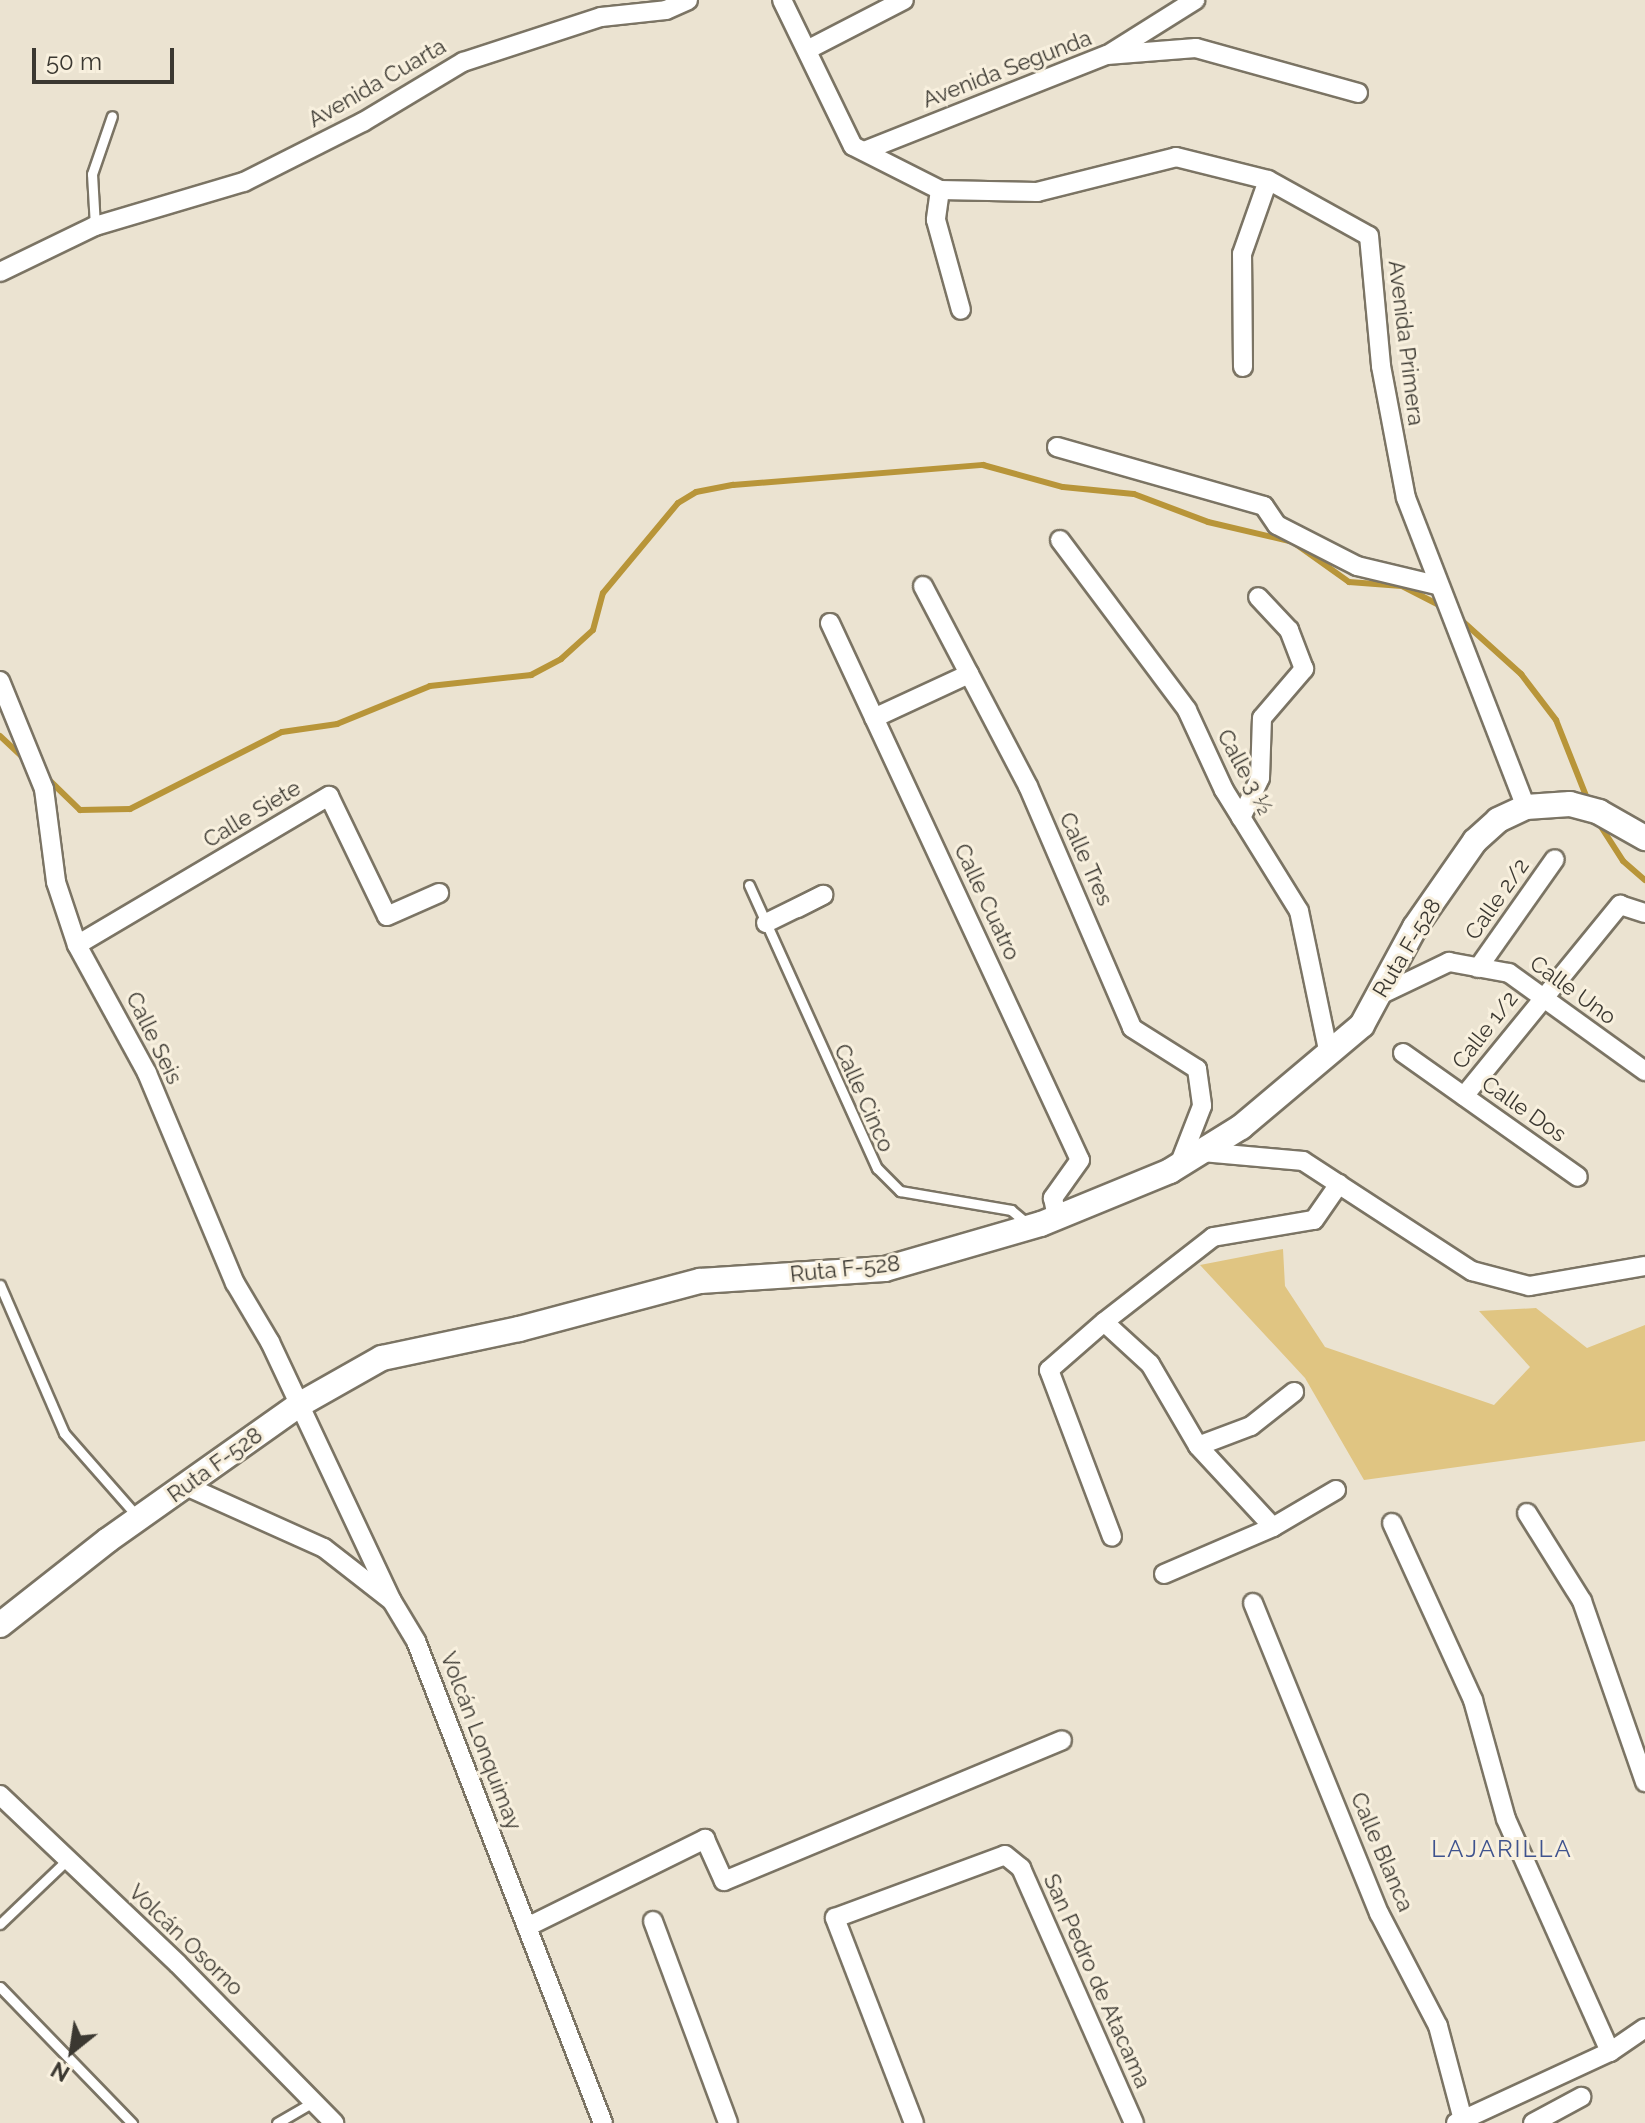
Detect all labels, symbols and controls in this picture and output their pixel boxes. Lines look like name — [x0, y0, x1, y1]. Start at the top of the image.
street label: Avenida Segunda — [919, 25, 1095, 113]
scale bar — [36, 32, 178, 82]
street label: Avenida Cuarta — [303, 33, 451, 133]
text: 50 m — [46, 47, 102, 76]
street label: Avenida Primera — [1383, 259, 1429, 427]
street label: Calle 3 ½ — [1212, 725, 1278, 819]
street label: Calle Siete — [199, 775, 305, 853]
street label: Calle Tres — [1054, 808, 1118, 910]
street label: Calle Cuatro — [949, 840, 1025, 964]
street label: Calle 2/2 — [1459, 853, 1535, 945]
street label: Ruta F-528 — [1367, 894, 1447, 1002]
street label: Calle Uno — [1525, 950, 1621, 1030]
street label: Calle 1/2 — [1447, 986, 1523, 1074]
street label: Calle Seis — [120, 988, 188, 1088]
street label: Calle Cinco — [828, 1040, 900, 1156]
street label: Calle Dos — [1477, 1070, 1571, 1148]
street label: Ruta F-528 — [789, 1250, 901, 1288]
street label: Ruta F-528 — [163, 1422, 267, 1508]
street label: Volcán Lonquimay — [435, 1648, 527, 1834]
street label: Calle Blanca — [1345, 1788, 1419, 1916]
district label: LAJARILLA — [1431, 1835, 1573, 1863]
street label: San Pedro de Atacama — [1038, 1870, 1156, 2092]
street label: Volcán Osorno — [123, 1879, 249, 2001]
north arrow — [32, 2011, 112, 2091]
text: N — [46, 2056, 74, 2087]

